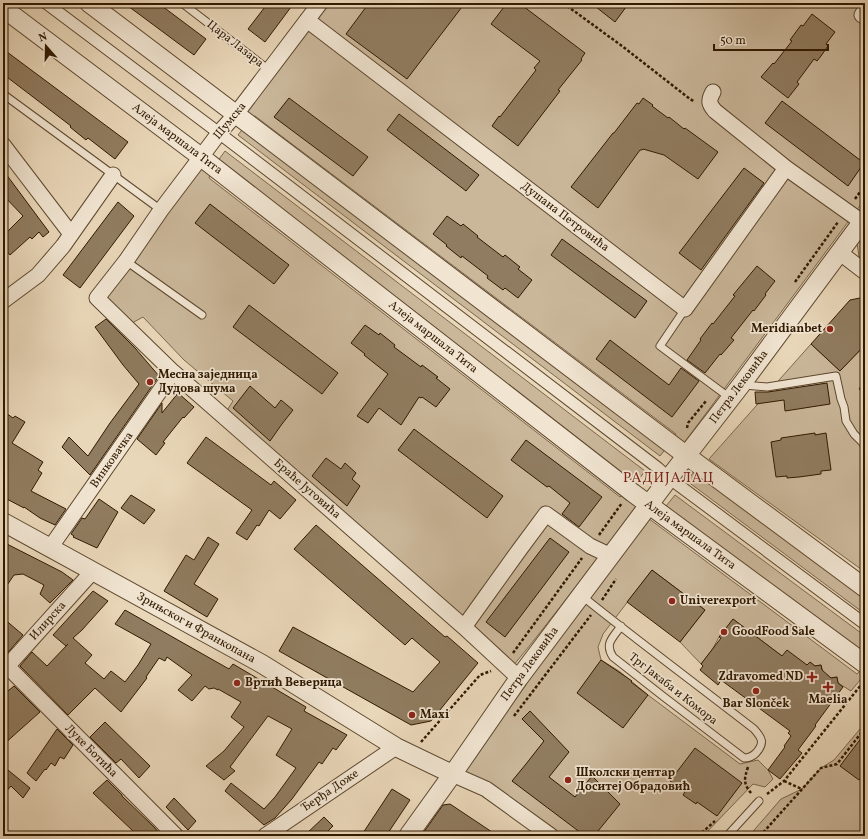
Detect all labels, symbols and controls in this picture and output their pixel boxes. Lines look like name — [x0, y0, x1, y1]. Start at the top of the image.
street label: Цара Лазара — [203, 17, 267, 71]
north arrow — [26, 26, 66, 66]
scale bar — [714, 26, 828, 52]
text: N — [37, 30, 49, 46]
text: 50 m — [720, 33, 746, 49]
street label: Шумска — [210, 99, 250, 143]
street label: Алеја маршала Тита — [128, 100, 226, 178]
street label: Душана Петровића — [518, 178, 612, 256]
street label: Алеја маршала Тита — [385, 297, 481, 377]
place label: Meridianbet — [751, 321, 822, 337]
marker: Meridianbet — [825, 324, 835, 334]
street label: Петра Лековића — [706, 347, 772, 427]
place label: Месна заједница Дудова шума — [158, 367, 258, 397]
marker: Месна заједница Дудова шума — [145, 377, 155, 387]
street label: Винковачка — [87, 429, 137, 491]
street label: Браће Југовића — [270, 455, 344, 523]
district label: РАДИЈАЛАЦ — [623, 469, 715, 488]
street label: Алеја маршала Тита — [641, 496, 739, 574]
street label: Зрињског и Франкопана — [134, 589, 258, 667]
place label: Univerexport — [680, 593, 757, 609]
marker: Univerexport — [667, 596, 677, 606]
street label: Илирска — [26, 598, 70, 644]
street label: Петра Лековића — [497, 623, 563, 705]
place label: GoodFood Sale — [732, 624, 815, 640]
marker: GoodFood Sale — [719, 627, 729, 637]
street label: Трг Јакаба и Комора — [625, 649, 721, 729]
place label: Zdravomed ND — [718, 669, 803, 685]
marker: Zdravomed ND — [806, 671, 818, 683]
place label: Вртић Веверица — [245, 675, 343, 691]
marker: Вртић Веверица — [232, 678, 242, 688]
marker: Maelia — [823, 682, 833, 692]
marker: Bar Slonček — [751, 686, 761, 696]
place label: Maelia — [808, 692, 848, 708]
place label: Bar Slonček — [723, 696, 790, 712]
place label: Maxi — [420, 707, 449, 723]
marker: Maxi — [407, 710, 417, 720]
street label: Луке Ботића — [61, 721, 121, 781]
place label: Школски центар Доситеј Обрадовић — [576, 765, 691, 795]
street label: Ђерђа Доже — [298, 766, 362, 816]
marker: Школски центар Доситеј Обрадовић — [563, 775, 573, 785]

